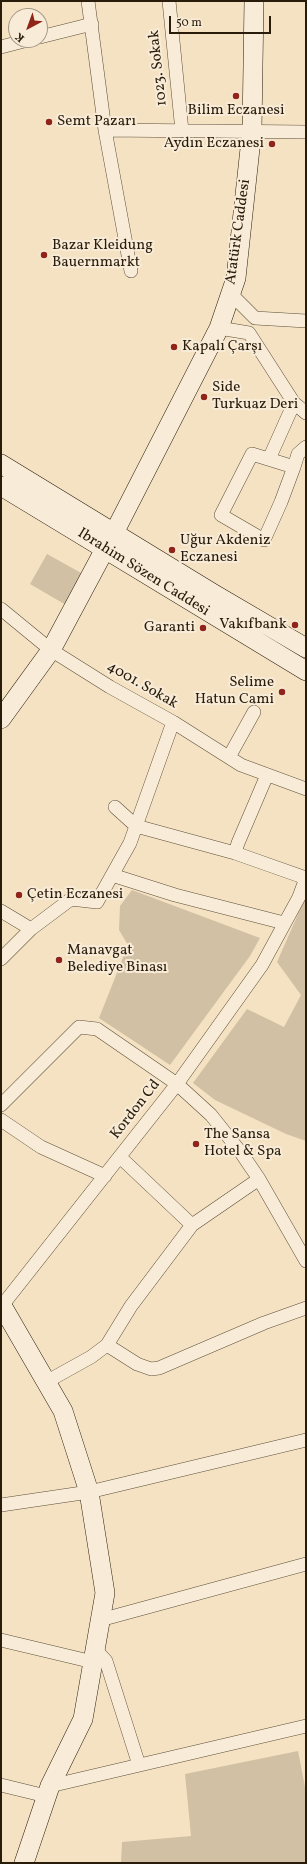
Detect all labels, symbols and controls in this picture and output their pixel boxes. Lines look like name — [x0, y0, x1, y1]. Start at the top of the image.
north arrow — [8, 8, 48, 48]
scale bar — [171, 8, 273, 34]
text: 50 m — [176, 15, 202, 31]
text: K — [13, 28, 28, 45]
street label: 1023. Sokak — [146, 29, 172, 107]
marker: Bilim Eczanesi — [231, 91, 241, 101]
place label: Bilim Eczanesi — [188, 102, 284, 120]
place label: Semt Pazarı — [57, 113, 136, 131]
marker: Semt Pazarı — [44, 117, 54, 127]
place label: Aydın Eczanesi — [164, 135, 264, 153]
marker: Aydın Eczanesi — [267, 139, 277, 149]
street label: Atatürk Caddesi — [223, 178, 255, 286]
place label: Bazar Kleidung Bauernmarkt — [52, 237, 153, 272]
marker: Bazar Kleidung Bauernmarkt — [39, 250, 49, 260]
place label: Kapalı Çarşı — [182, 338, 262, 356]
marker: Kapalı Çarşı — [169, 342, 179, 352]
place label: Side Turkuaz Deri — [212, 379, 298, 414]
marker: Side Turkuaz Deri — [199, 392, 209, 402]
street label: Ibrahim Sözen Caddesi — [74, 525, 212, 621]
place label: Uğur Akdeniz Eczanesi — [180, 532, 271, 567]
marker: Uğur Akdeniz Eczanesi — [167, 545, 177, 555]
place label: Vakıfbank — [219, 616, 287, 634]
place label: Garanti — [144, 619, 195, 637]
marker: Vakıfbank — [290, 620, 300, 630]
marker: Garanti — [198, 623, 208, 633]
street label: 4001. Sokak — [103, 658, 181, 714]
place label: Selime Hatun Cami — [195, 674, 274, 709]
marker: Selime Hatun Cami — [277, 687, 287, 697]
place label: Çetin Eczanesi — [27, 886, 123, 904]
marker: Çetin Eczanesi — [14, 890, 24, 900]
place label: Manavgat Belediye Binası — [67, 942, 167, 977]
marker: Manavgat Belediye Binası — [54, 955, 64, 965]
street label: Kordon Cd — [107, 1077, 165, 1143]
place label: The Sansa Hotel & Spa — [204, 1126, 281, 1161]
marker: The Sansa Hotel & Spa — [191, 1139, 201, 1149]

